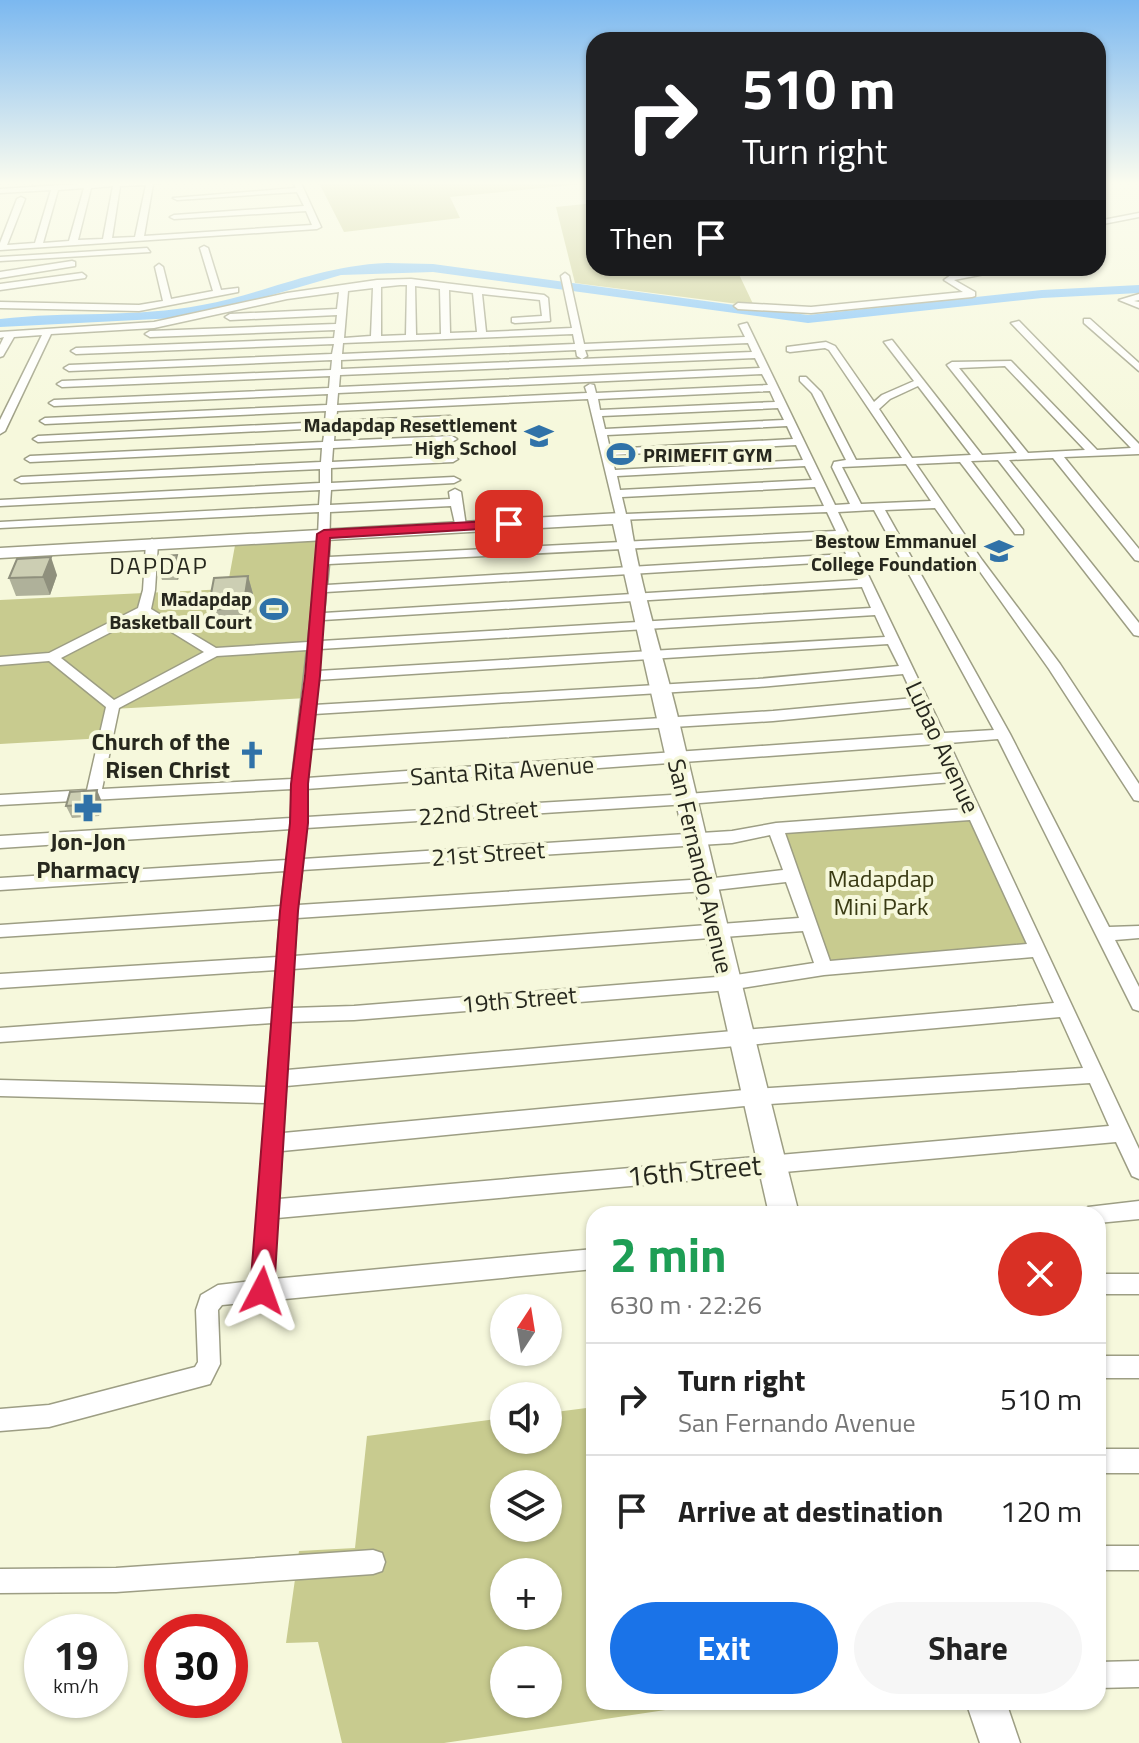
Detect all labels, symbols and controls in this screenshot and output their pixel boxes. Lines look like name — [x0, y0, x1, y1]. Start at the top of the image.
text: 510 m — [742, 46, 895, 131]
icon: right — [610, 64, 714, 168]
text: Turn right — [742, 123, 887, 178]
text: Then — [610, 215, 673, 261]
icon: arrive — [689, 216, 733, 260]
place label: Madapdap Resettlement High School — [304, 409, 517, 463]
school or university icon: Madapdap Resettlement High School — [524, 421, 554, 451]
sports icon: PRIMEFIT GYM — [606, 439, 636, 469]
place label: PRIMEFIT GYM — [643, 439, 773, 470]
pin — [475, 490, 543, 558]
icon: arrive — [487, 502, 531, 546]
place label: Bestow Emmanuel College Foundation — [811, 525, 977, 579]
school or university icon: Bestow Emmanuel College Foundation — [984, 536, 1014, 566]
district label: DAPDAP — [109, 547, 209, 583]
place label: Madapdap Basketball Court — [109, 583, 252, 637]
sports icon: Madapdap Basketball Court — [259, 594, 289, 624]
street label: Lubao Avenue — [897, 675, 989, 819]
place label: Church of the Risen Christ — [91, 723, 230, 787]
church icon: Church of the Risen Christ — [237, 740, 267, 770]
street label: Santa Rita Avenue — [409, 746, 595, 794]
street label: San Fernando Avenue — [659, 755, 743, 977]
street label: 22nd Street — [417, 790, 539, 834]
pharmacy icon: Jon-Jon Pharmacy — [73, 793, 103, 823]
place label: Jon-Jon Pharmacy — [36, 823, 140, 887]
street label: 21st Street — [430, 831, 546, 875]
park label: Madapdap Mini Park — [828, 860, 934, 924]
street label: 19th Street — [460, 976, 579, 1022]
street label: 16th Street — [625, 1143, 763, 1197]
text: 2 min — [610, 1218, 727, 1291]
button: close — [998, 1232, 1082, 1316]
position arrow — [220, 1249, 304, 1333]
text: 630 m · 22:26 — [610, 1285, 762, 1324]
north arrow — [490, 1294, 562, 1366]
map controls — [490, 1294, 562, 1718]
text: Turn right — [678, 1357, 806, 1403]
text: 510 m — [1000, 1376, 1082, 1422]
icon: right — [610, 1377, 654, 1421]
button: sound — [490, 1382, 562, 1454]
text: San Fernando Avenue — [678, 1403, 916, 1442]
button: layers — [490, 1470, 562, 1542]
text: Arrive at destination — [678, 1488, 943, 1534]
text: 120 m — [1000, 1488, 1082, 1534]
icon: arrive — [610, 1489, 654, 1533]
button: + — [490, 1558, 562, 1630]
button: Exit — [610, 1602, 838, 1694]
button: Share — [854, 1602, 1082, 1694]
speed limit sign: 30 — [144, 1614, 248, 1718]
text: 19 — [54, 1625, 98, 1686]
button: − — [490, 1646, 562, 1718]
text: km/h — [53, 1670, 99, 1701]

